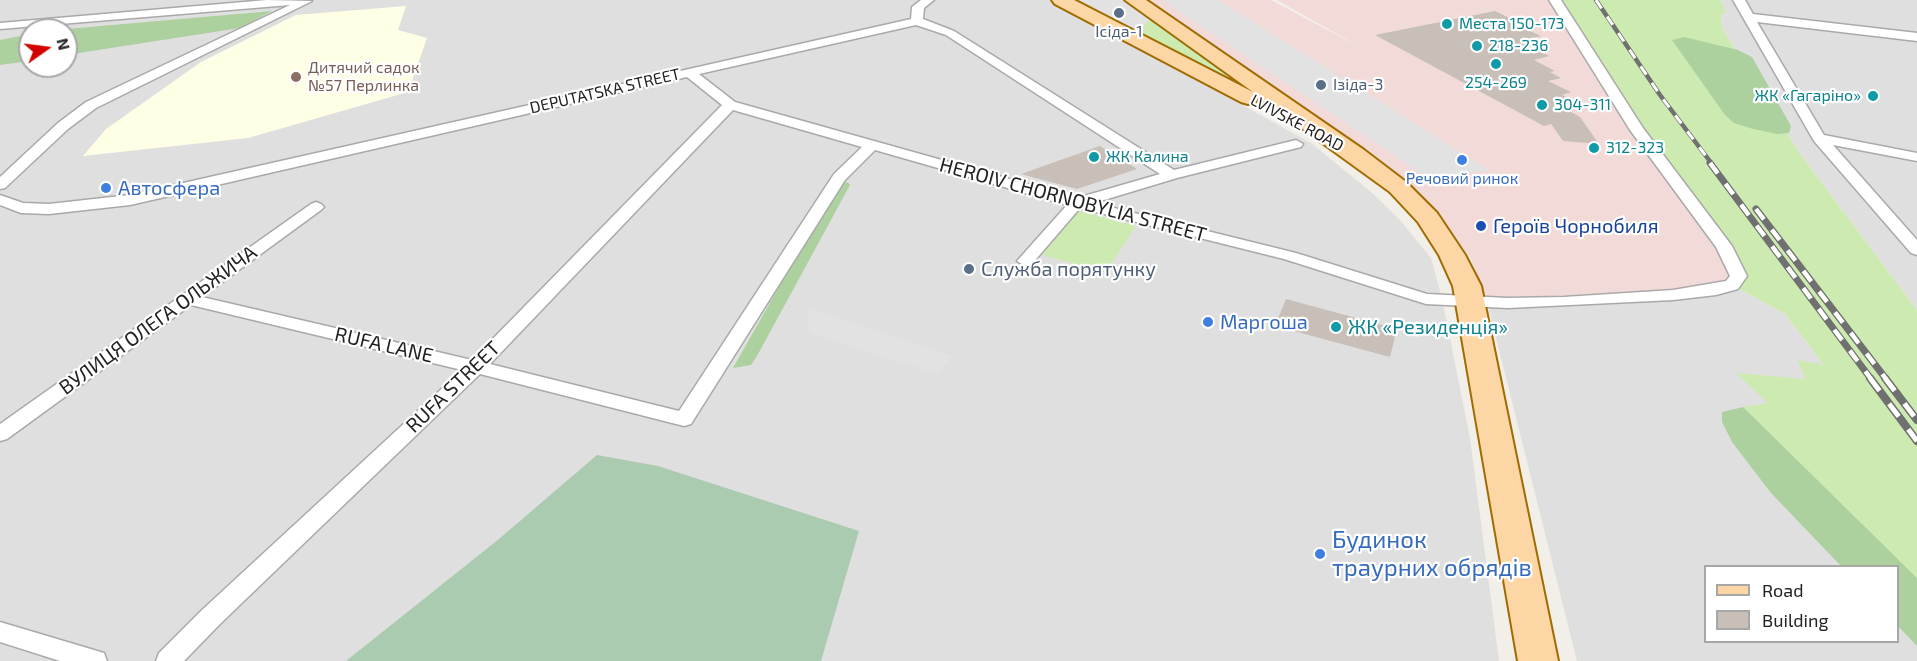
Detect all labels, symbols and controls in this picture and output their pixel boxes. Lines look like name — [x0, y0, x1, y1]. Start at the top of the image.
marker: Ісіда-1 — [1112, 6, 1126, 20]
place label: Места 150-173 — [1459, 14, 1565, 34]
marker: Места 150-173 — [1440, 17, 1454, 31]
north arrow — [18, 18, 78, 78]
place label: Ісіда-1 — [1095, 22, 1143, 42]
text: N — [53, 36, 75, 52]
place label: 218-236 — [1489, 36, 1548, 56]
marker: 218-236 — [1470, 39, 1484, 53]
marker: 254-269 — [1489, 57, 1503, 71]
place label: Дитячий садок №57 Перлинка — [308, 58, 420, 96]
street label: DEPUTATSKA STREET — [528, 64, 682, 118]
marker: Дитячий садок №57 Перлинка — [289, 70, 303, 84]
place label: 254-269 — [1465, 73, 1527, 93]
place label: Ізіда-3 — [1333, 75, 1383, 95]
marker: Ізіда-3 — [1314, 78, 1328, 92]
place label: ЖК «Гагаріно» — [1754, 86, 1861, 106]
marker: ЖК «Гагаріно» — [1866, 89, 1880, 103]
street label: LVIVSKE ROAD — [1247, 90, 1347, 156]
place label: 304-311 — [1554, 95, 1611, 115]
marker: 304-311 — [1535, 98, 1549, 112]
place label: 312-323 — [1606, 138, 1664, 158]
marker: 312-323 — [1587, 141, 1601, 155]
place label: ЖК Калина — [1106, 147, 1189, 167]
marker: ЖК Калина — [1087, 150, 1101, 164]
street label: HEROIV CHORNOBYLIA STREET — [937, 153, 1209, 247]
marker: Речовий ринок — [1455, 153, 1469, 167]
place label: Речовий ринок — [1406, 169, 1518, 189]
place label: Автосфера — [118, 176, 220, 200]
marker: Автосфера — [99, 181, 113, 195]
place label: Героїв Чорнобиля — [1493, 214, 1659, 238]
marker: Героїв Чорнобиля — [1474, 219, 1488, 233]
street label: ВУЛИЦЯ ОЛЕГА ОЛЬЖИЧА — [55, 240, 261, 400]
place label: Служба порятунку — [981, 257, 1156, 281]
marker: Служба порятунку — [962, 262, 976, 276]
place label: Маргоша — [1220, 310, 1308, 334]
marker: Маргоша — [1201, 315, 1215, 329]
place label: ЖК «Резиденція» — [1348, 315, 1508, 339]
marker: ЖК «Резиденція» — [1329, 320, 1343, 334]
street label: RUFA LANE — [332, 322, 436, 368]
street label: RUFA STREET — [401, 336, 505, 438]
place label: Будинок траурних обрядів — [1332, 526, 1532, 582]
marker: Будинок траурних обрядів — [1313, 547, 1327, 561]
legend — [1704, 565, 1899, 643]
text: Road — [1762, 579, 1803, 601]
text: Building — [1762, 609, 1829, 631]

